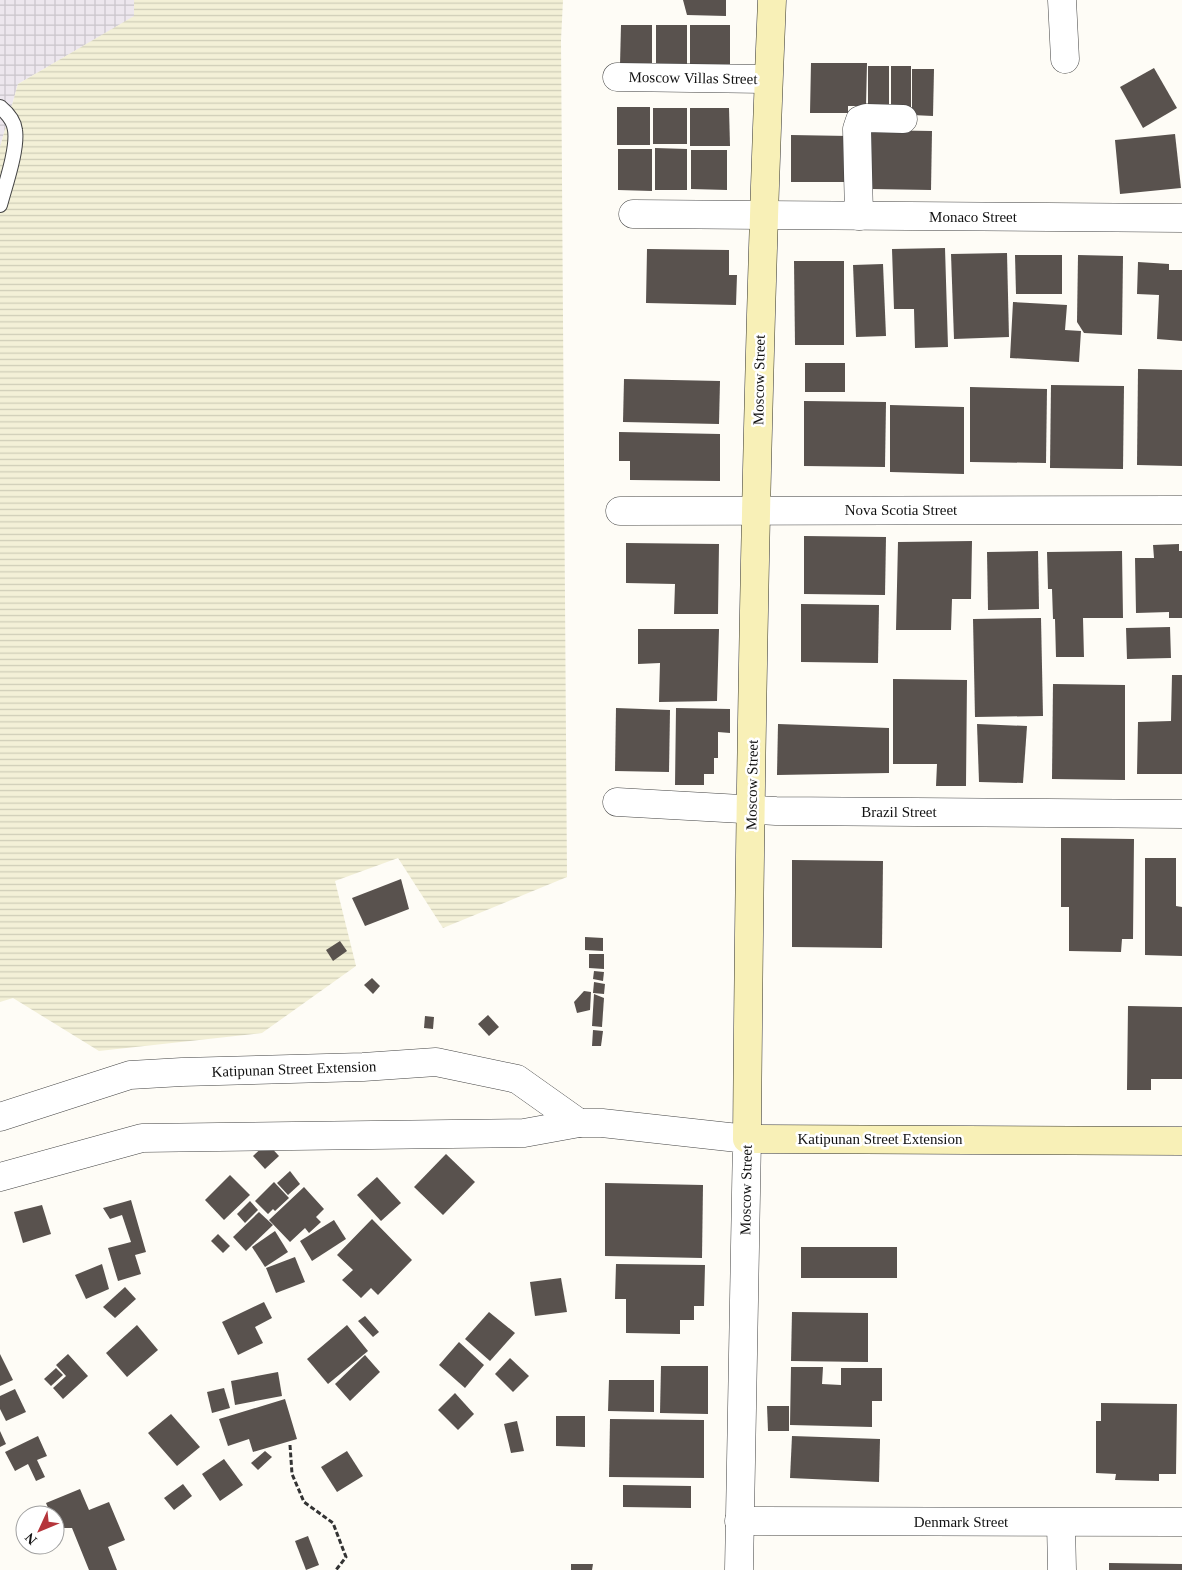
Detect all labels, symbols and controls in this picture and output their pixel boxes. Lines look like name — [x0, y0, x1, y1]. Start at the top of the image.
street label: Moscow Villas Street — [628, 69, 758, 87]
street label: Monaco Street — [929, 209, 1018, 225]
street label: Moscow Street — [750, 334, 768, 425]
street label: Nova Scotia Street — [845, 502, 958, 518]
street label: Moscow Street — [743, 739, 761, 830]
street label: Brazil Street — [861, 804, 938, 820]
street label: Katipunan Street Extension — [211, 1058, 377, 1080]
street label: Katipunan Street Extension — [798, 1131, 963, 1147]
street label: Moscow Street — [737, 1144, 755, 1235]
north arrow — [15, 1505, 65, 1555]
street label: Denmark Street — [914, 1514, 1009, 1530]
text: N — [22, 1530, 40, 1548]

